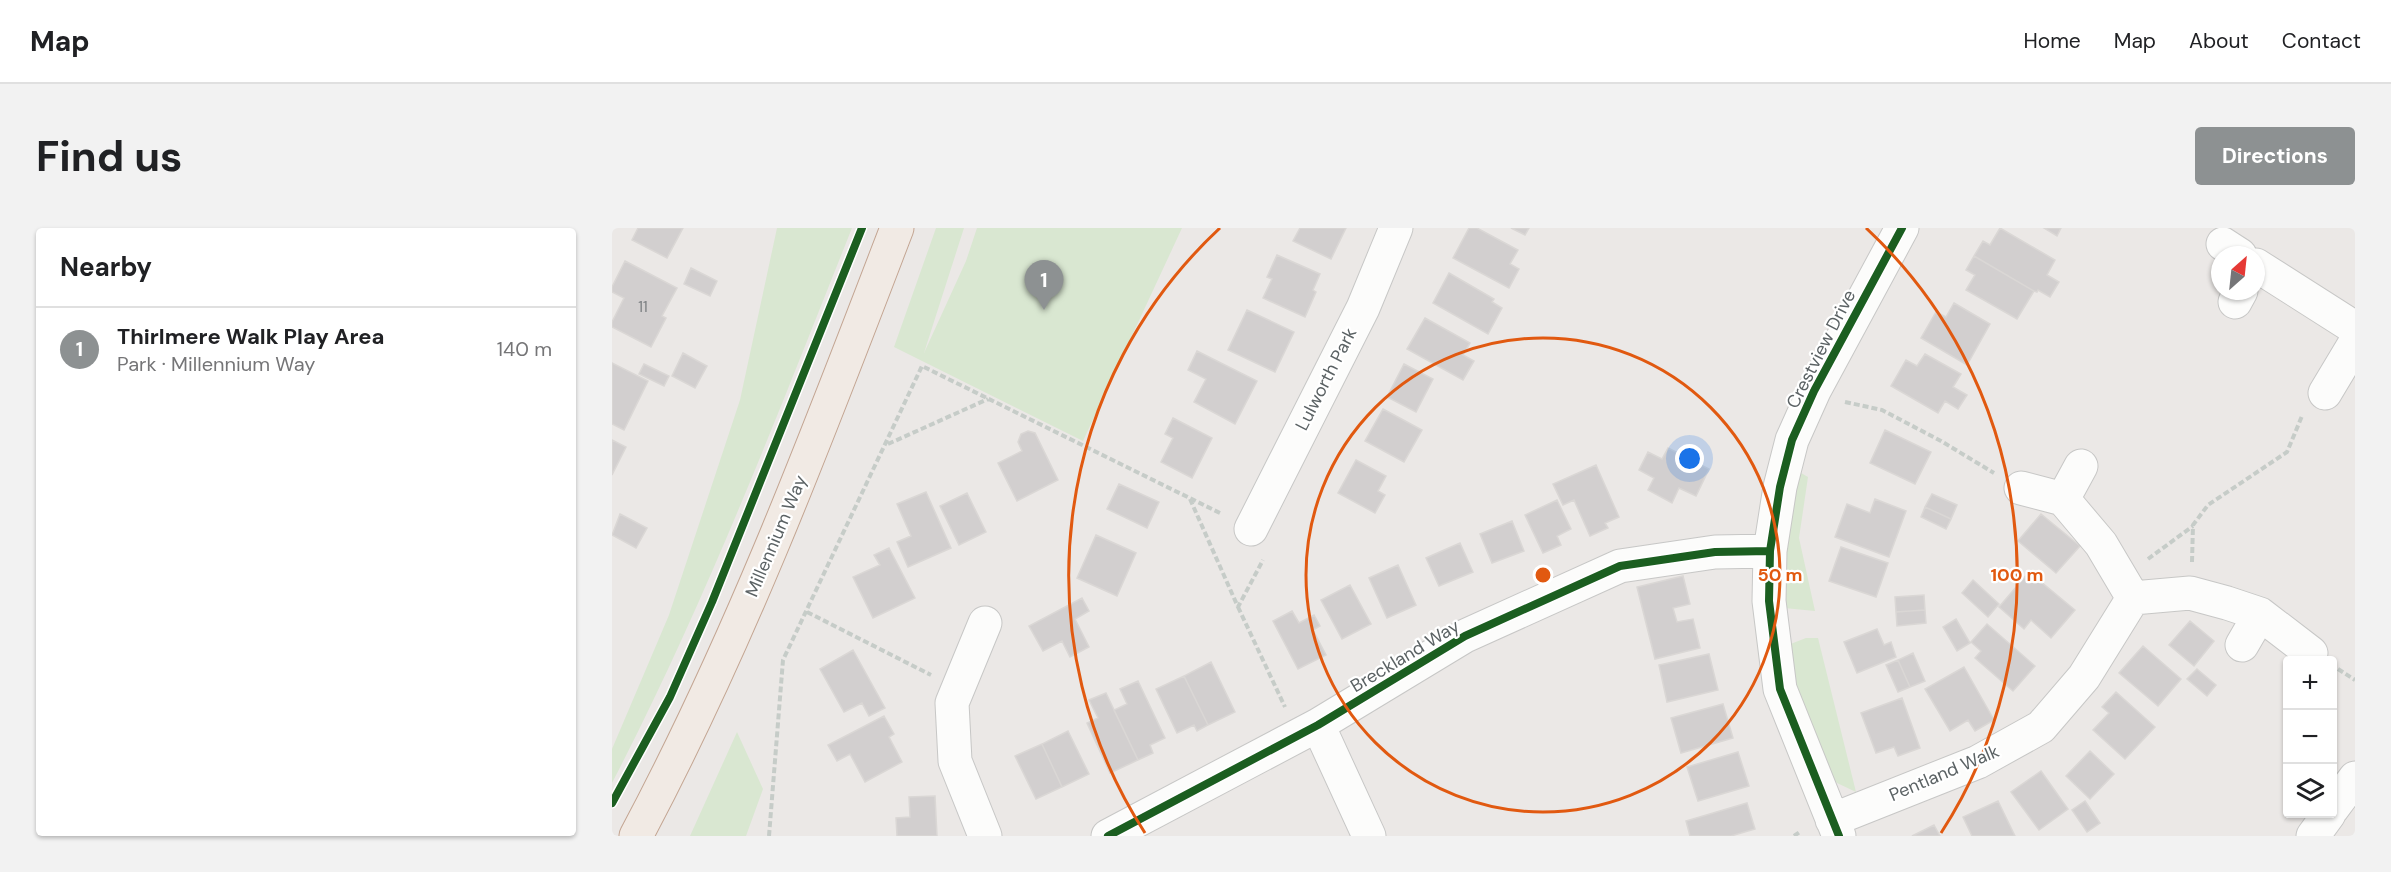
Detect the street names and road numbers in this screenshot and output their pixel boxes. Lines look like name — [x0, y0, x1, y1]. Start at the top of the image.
street label: Crestview Drive — [1781, 286, 1861, 412]
street label: Lulworth Park — [1290, 324, 1362, 434]
street label: Millennium Way — [740, 472, 812, 600]
street label: Breckland Way — [1346, 614, 1464, 698]
street label: Pentland Walk — [1885, 739, 2003, 807]

